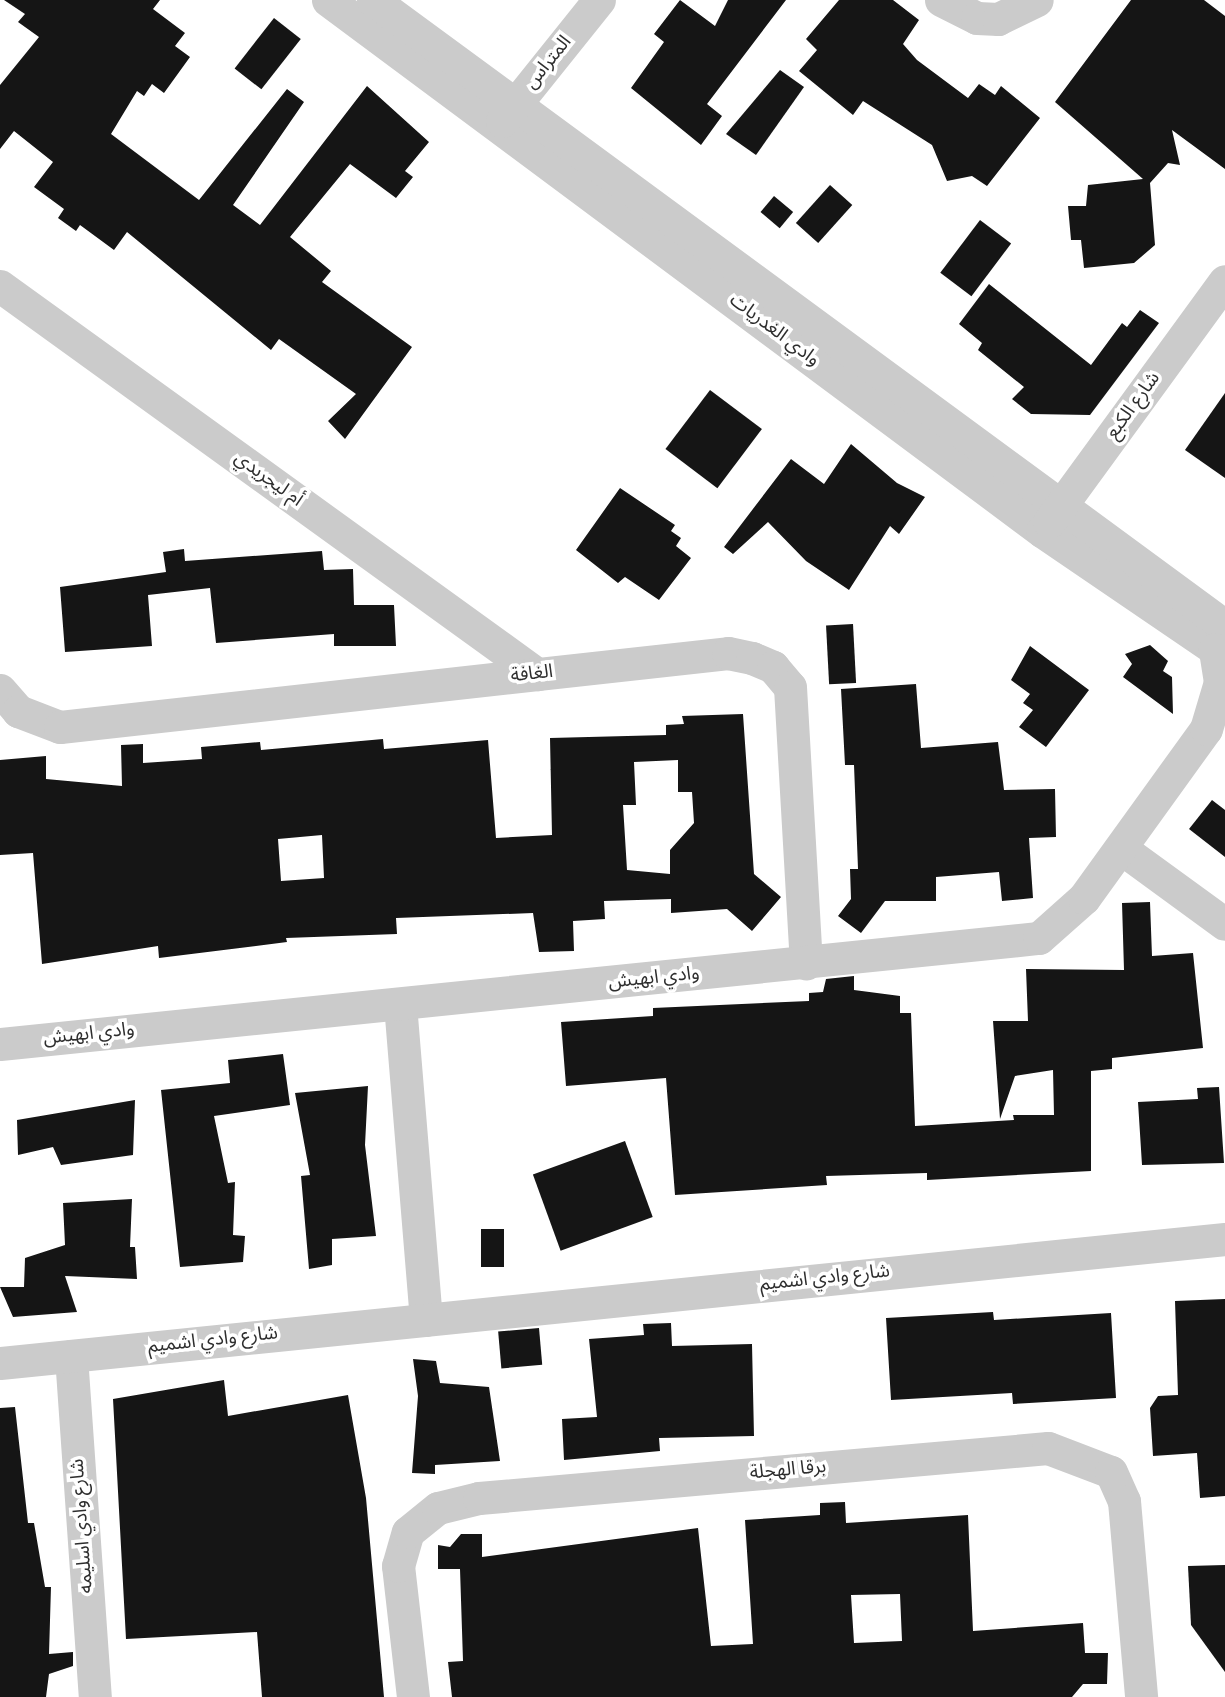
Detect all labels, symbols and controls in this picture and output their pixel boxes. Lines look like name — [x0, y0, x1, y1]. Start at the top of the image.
street label: المتراس — [521, 32, 577, 94]
street label: وادي الغدريات — [724, 290, 824, 372]
street label: شارع الكبع — [1102, 368, 1166, 444]
street label: أم ليجريدي — [229, 447, 307, 513]
street label: الغافة — [510, 661, 554, 689]
street label: وادي ابهيش — [607, 963, 701, 995]
street label: وادي ابهيش — [42, 1019, 136, 1051]
street label: شارع وادي اشميم — [759, 1261, 891, 1297]
street label: شارع وادي اشميم — [147, 1323, 279, 1359]
street label: برقا الهجلة — [749, 1456, 827, 1486]
street label: شارع وادي اسليمه — [67, 1458, 99, 1594]

